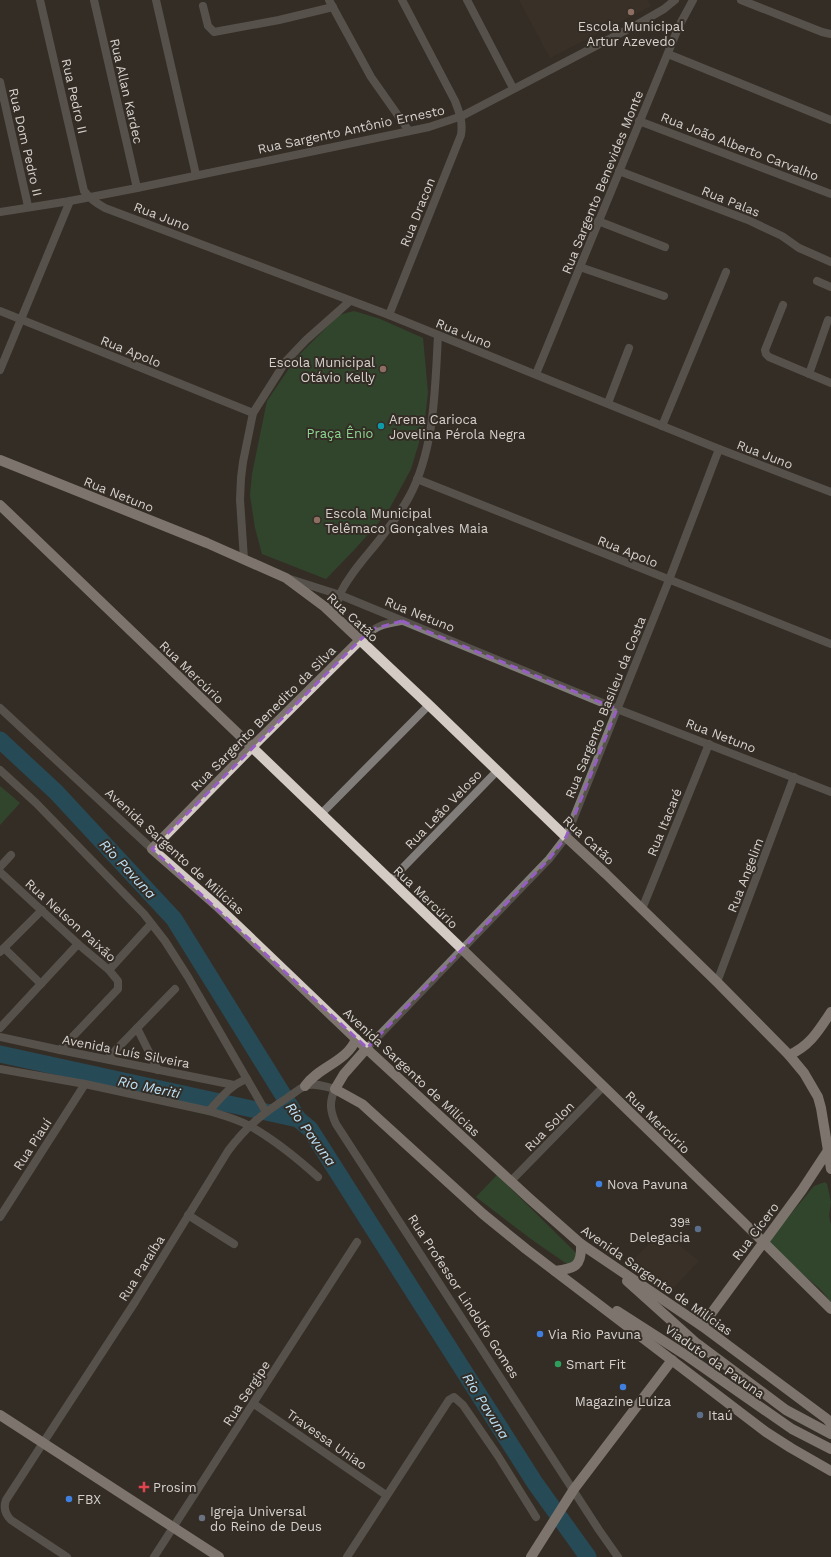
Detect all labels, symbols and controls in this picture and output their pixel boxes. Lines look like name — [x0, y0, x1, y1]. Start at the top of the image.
marker: Escola Municipal Artur Azevedo — [626, 7, 636, 17]
place label: Escola Municipal Artur Azevedo — [578, 19, 684, 49]
street label: Rua Allan Kardec — [107, 37, 146, 145]
street label: Rua Pedro II — [59, 57, 90, 135]
street label: Rua Dom Pedro II — [6, 87, 45, 198]
street label: Rua Sargento Benevides Monte — [559, 88, 646, 276]
street label: Rua Sargento Antônio Ernesto — [256, 102, 446, 157]
street label: Rua João Alberto Carvalho — [659, 109, 821, 184]
street label: Rua Dracon — [397, 176, 438, 249]
street label: Rua Palas — [699, 183, 762, 220]
street label: Rua Juno — [132, 199, 192, 234]
street label: Rua Juno — [434, 315, 494, 352]
street label: Rua Apolo — [98, 333, 163, 370]
place label: Escola Municipal Otávio Kelly — [269, 355, 375, 385]
marker: Escola Municipal Otávio Kelly — [378, 364, 388, 374]
place label: Arena Carioca Jovelina Pérola Negra — [389, 412, 526, 442]
marker: Arena Carioca Jovelina Pérola Negra — [376, 421, 386, 431]
park label: Praça Ênio — [307, 425, 374, 441]
street label: Rua Juno — [735, 437, 795, 472]
street label: Rua Netuno — [82, 474, 156, 515]
place label: Escola Municipal Telêmaco Gonçalves Maia — [325, 506, 489, 536]
marker: Escola Municipal Telêmaco Gonçalves Maia — [312, 515, 322, 525]
street label: Rua Apolo — [595, 533, 660, 570]
street label: Rua Catão — [324, 590, 382, 645]
street label: Rua Netuno — [383, 594, 457, 635]
street label: Rua Sargento Basileu da Costa — [562, 614, 649, 800]
street label: Rua Mercúrio — [156, 638, 227, 707]
street label: Rua Sargento Benedito da Silva — [188, 642, 339, 794]
street label: Rua Netuno — [684, 715, 758, 756]
street label: Rua Leão Veloso — [402, 767, 485, 852]
street label: Avenida Sargento de Milícias — [102, 785, 247, 918]
street label: Rua Itacaré — [644, 786, 685, 858]
street label: Rua Catão — [560, 813, 618, 868]
water label: Rio Pavuna — [97, 836, 160, 902]
street label: Rua Angelim — [724, 836, 767, 914]
street label: Rua Mercúrio — [390, 863, 461, 932]
street label: Rua Nelson Paixão — [22, 876, 119, 965]
street label: Avenida Sargento de Milícias — [340, 1005, 483, 1140]
street label: Avenida Luís Silveira — [61, 1032, 192, 1071]
water label: Rio Meriti — [116, 1073, 182, 1101]
street label: Rua Mercúrio — [622, 1088, 693, 1157]
street label: Rua Solon — [521, 1098, 577, 1154]
water label: Rio Pavuna — [283, 1099, 340, 1169]
street label: Rua Piauí — [10, 1115, 55, 1173]
place label: Nova Pavuna — [607, 1177, 688, 1192]
marker: Nova Pavuna — [594, 1179, 604, 1189]
street label: Rua Cícero — [729, 1199, 782, 1263]
street label: Rua Professor Lindolfo Gomes — [405, 1211, 522, 1381]
place label: 39ª Delegacia — [629, 1215, 691, 1245]
street label: Avenida Sargento de Milícias — [578, 1222, 735, 1339]
marker: 39ª Delegacia — [693, 1224, 703, 1234]
street label: Rua Paraíba — [115, 1232, 168, 1304]
street label: Viaduto da Pavuna — [662, 1321, 768, 1402]
place label: Via Rio Pavuna — [548, 1327, 642, 1342]
marker: Via Rio Pavuna — [535, 1329, 545, 1339]
place label: Smart Fit — [566, 1357, 626, 1372]
street label: Rua Sergipe — [220, 1358, 273, 1429]
marker: Smart Fit — [553, 1359, 563, 1369]
water label: Rio Pavuna — [459, 1370, 513, 1442]
marker: Magazine Luiza — [618, 1382, 628, 1392]
place label: Magazine Luiza — [575, 1394, 672, 1409]
street label: Travessa Uniao — [284, 1406, 370, 1473]
place label: Itaú — [708, 1408, 733, 1423]
marker: Itaú — [695, 1410, 705, 1420]
place label: Prosim — [153, 1480, 197, 1495]
marker: Prosim — [138, 1481, 150, 1493]
place label: FBX — [77, 1492, 101, 1507]
marker: FBX — [64, 1494, 74, 1504]
place label: Igreja Universal do Reino de Deus — [210, 1504, 322, 1534]
marker: Igreja Universal do Reino de Deus — [197, 1513, 207, 1523]

